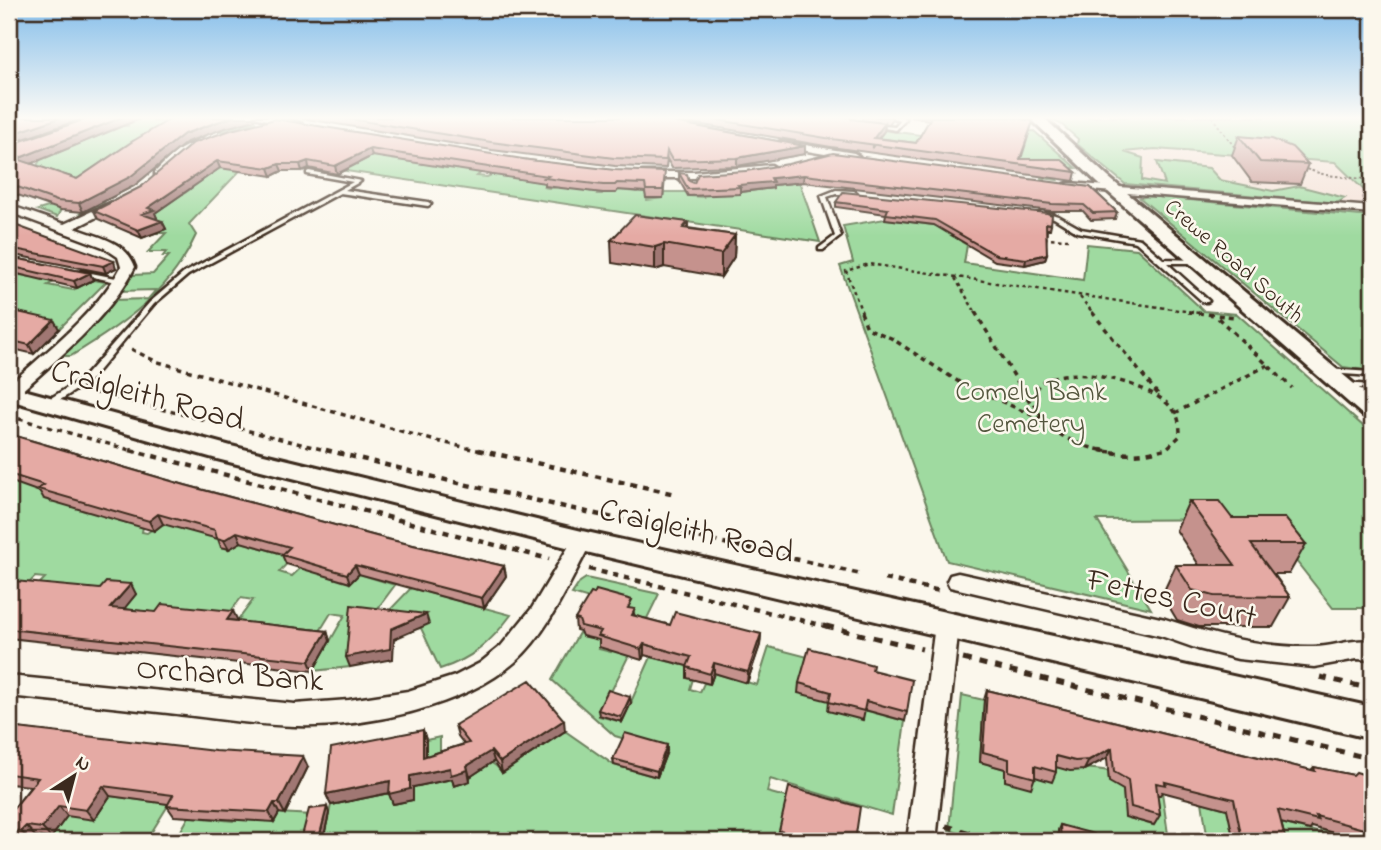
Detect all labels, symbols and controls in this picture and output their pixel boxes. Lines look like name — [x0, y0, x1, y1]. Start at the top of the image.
street label: Crewe Road South — [1156, 192, 1310, 332]
street label: Craigleith Road — [45, 348, 249, 446]
park label: Comely Bank Cemetery — [955, 373, 1107, 446]
street label: Craigleith Road — [594, 487, 798, 579]
street label: Fettes Court — [1080, 557, 1261, 643]
street label: Orchard Bank — [134, 645, 326, 707]
north arrow — [38, 742, 108, 812]
text: N — [69, 750, 96, 779]

